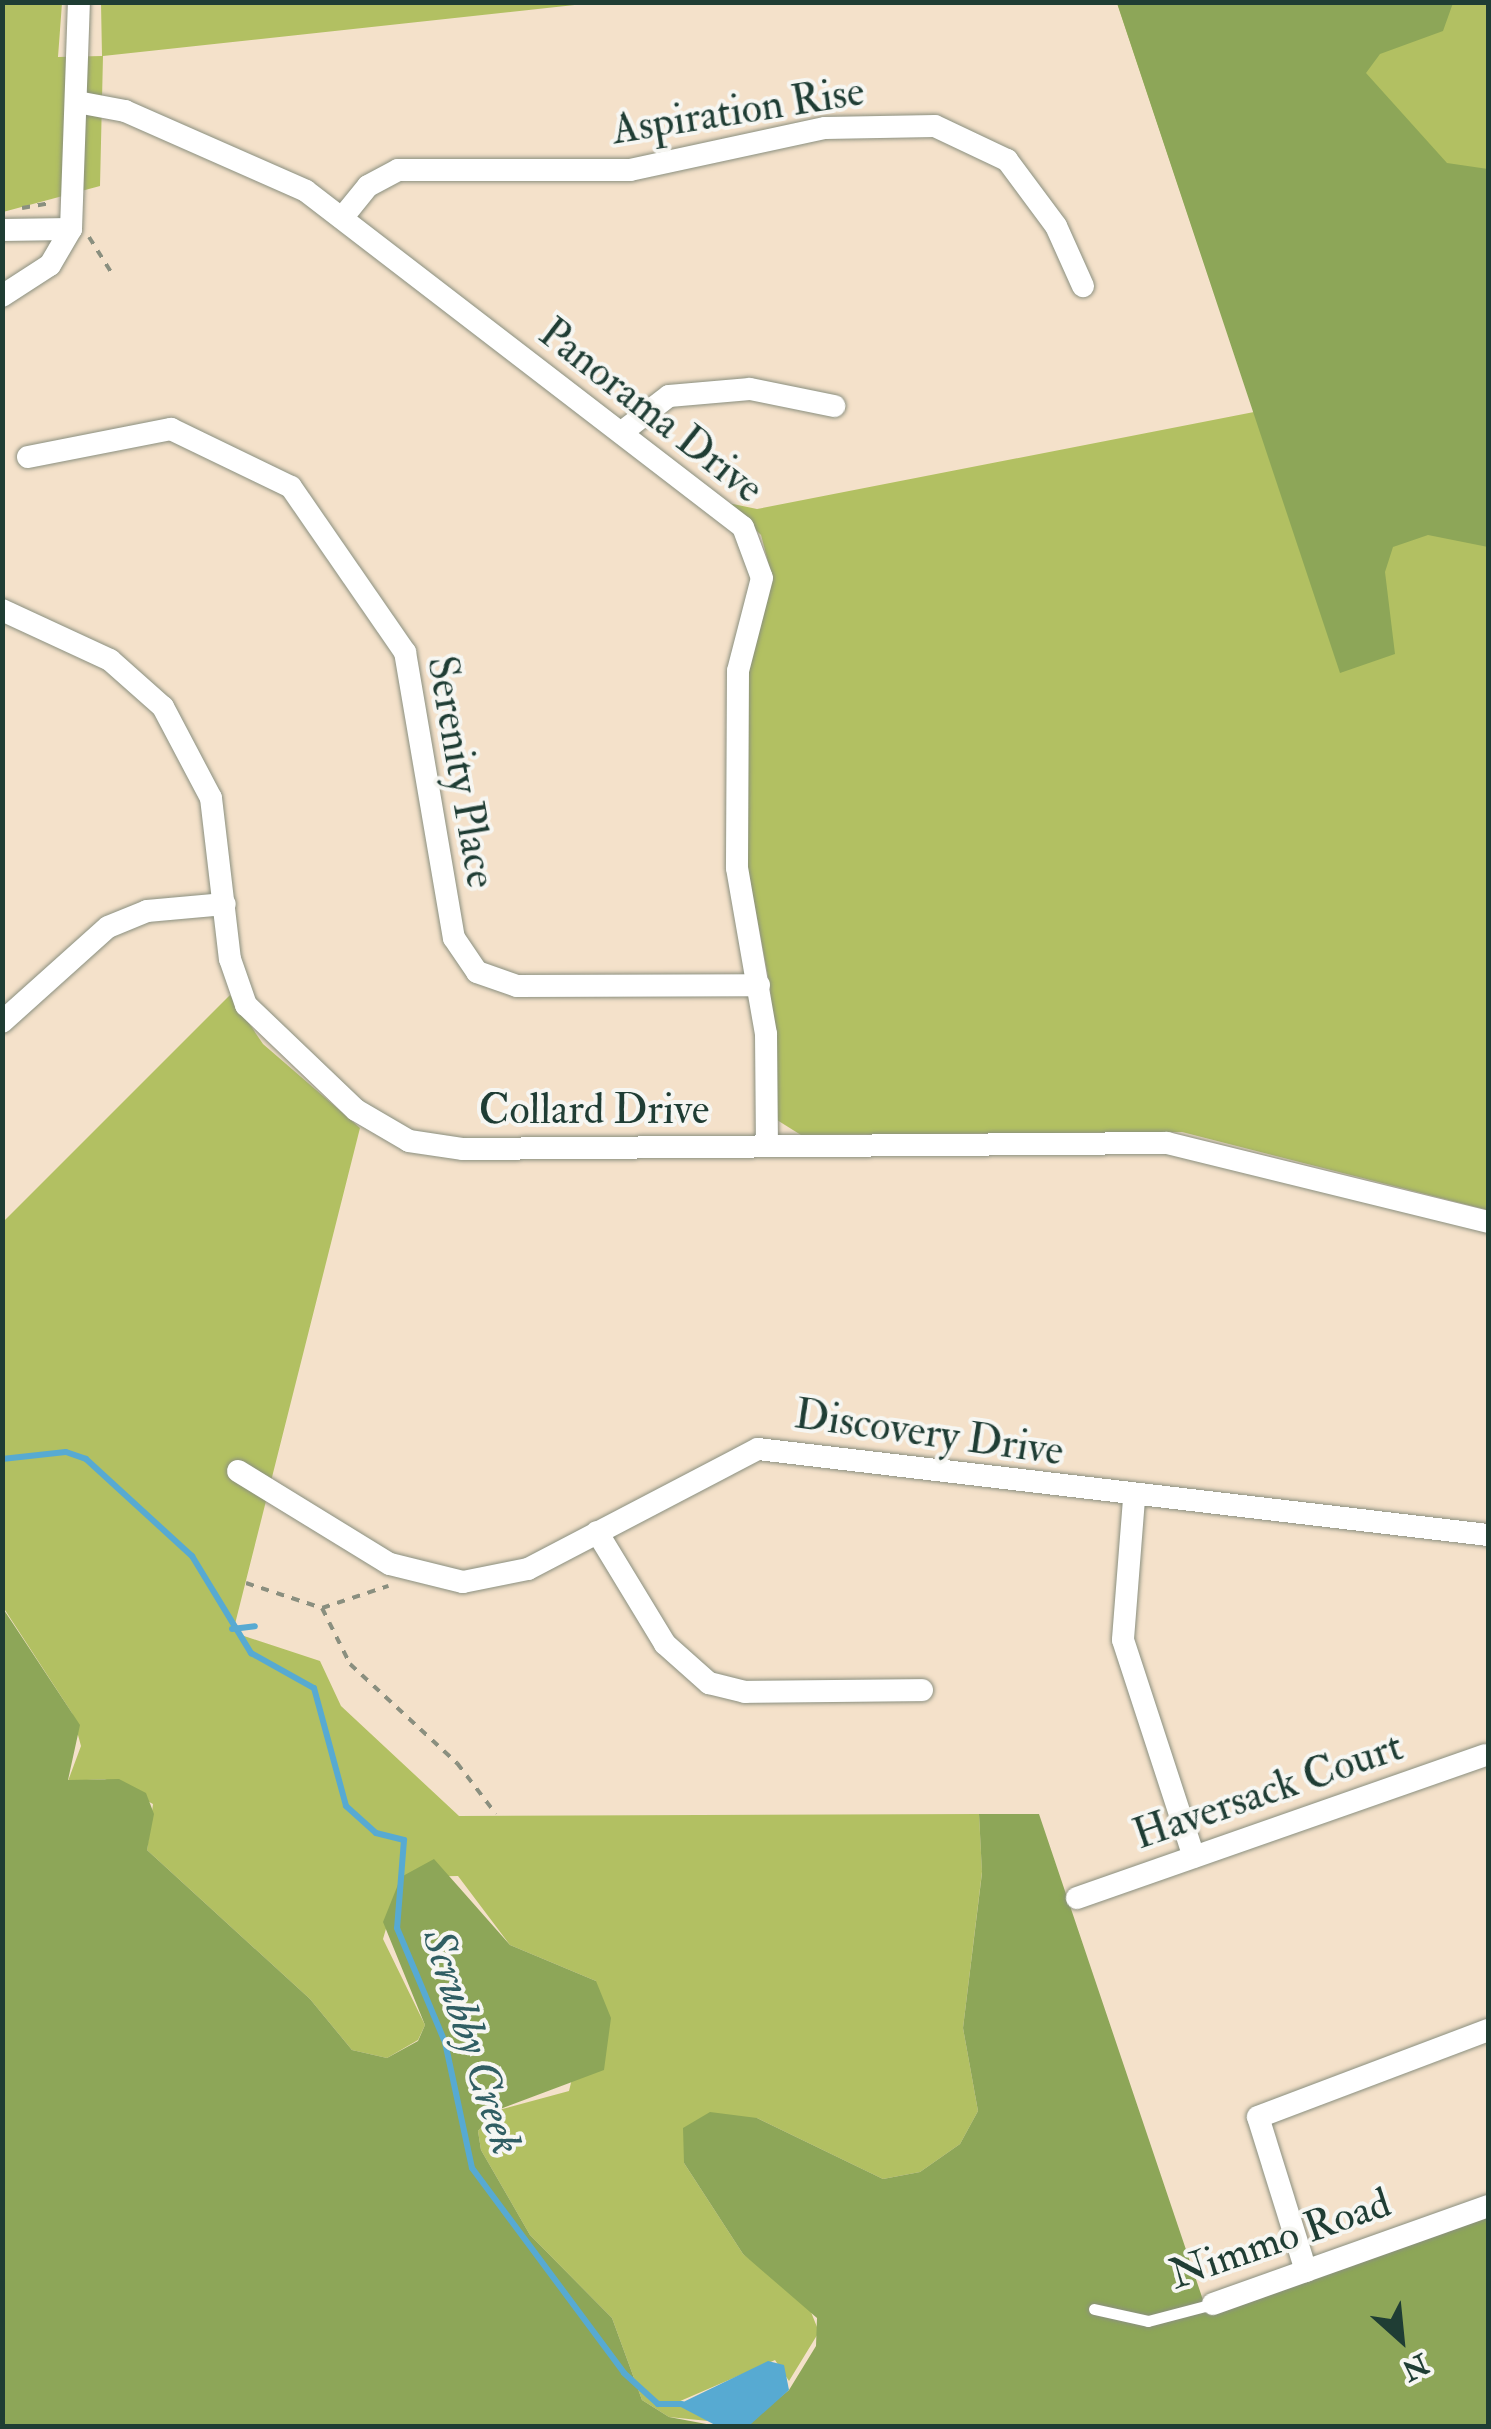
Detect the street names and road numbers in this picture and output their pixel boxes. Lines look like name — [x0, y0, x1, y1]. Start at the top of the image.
street label: Aspiration Rise — [608, 66, 868, 156]
street label: Panorama Drive — [529, 308, 773, 514]
street label: Serenity Place — [416, 652, 506, 892]
street label: Collard Drive — [479, 1085, 709, 1135]
street label: Discovery Drive — [791, 1389, 1067, 1477]
street label: Haversack Court — [1127, 1721, 1409, 1861]
street label: Nimmo Road — [1163, 2178, 1397, 2300]

